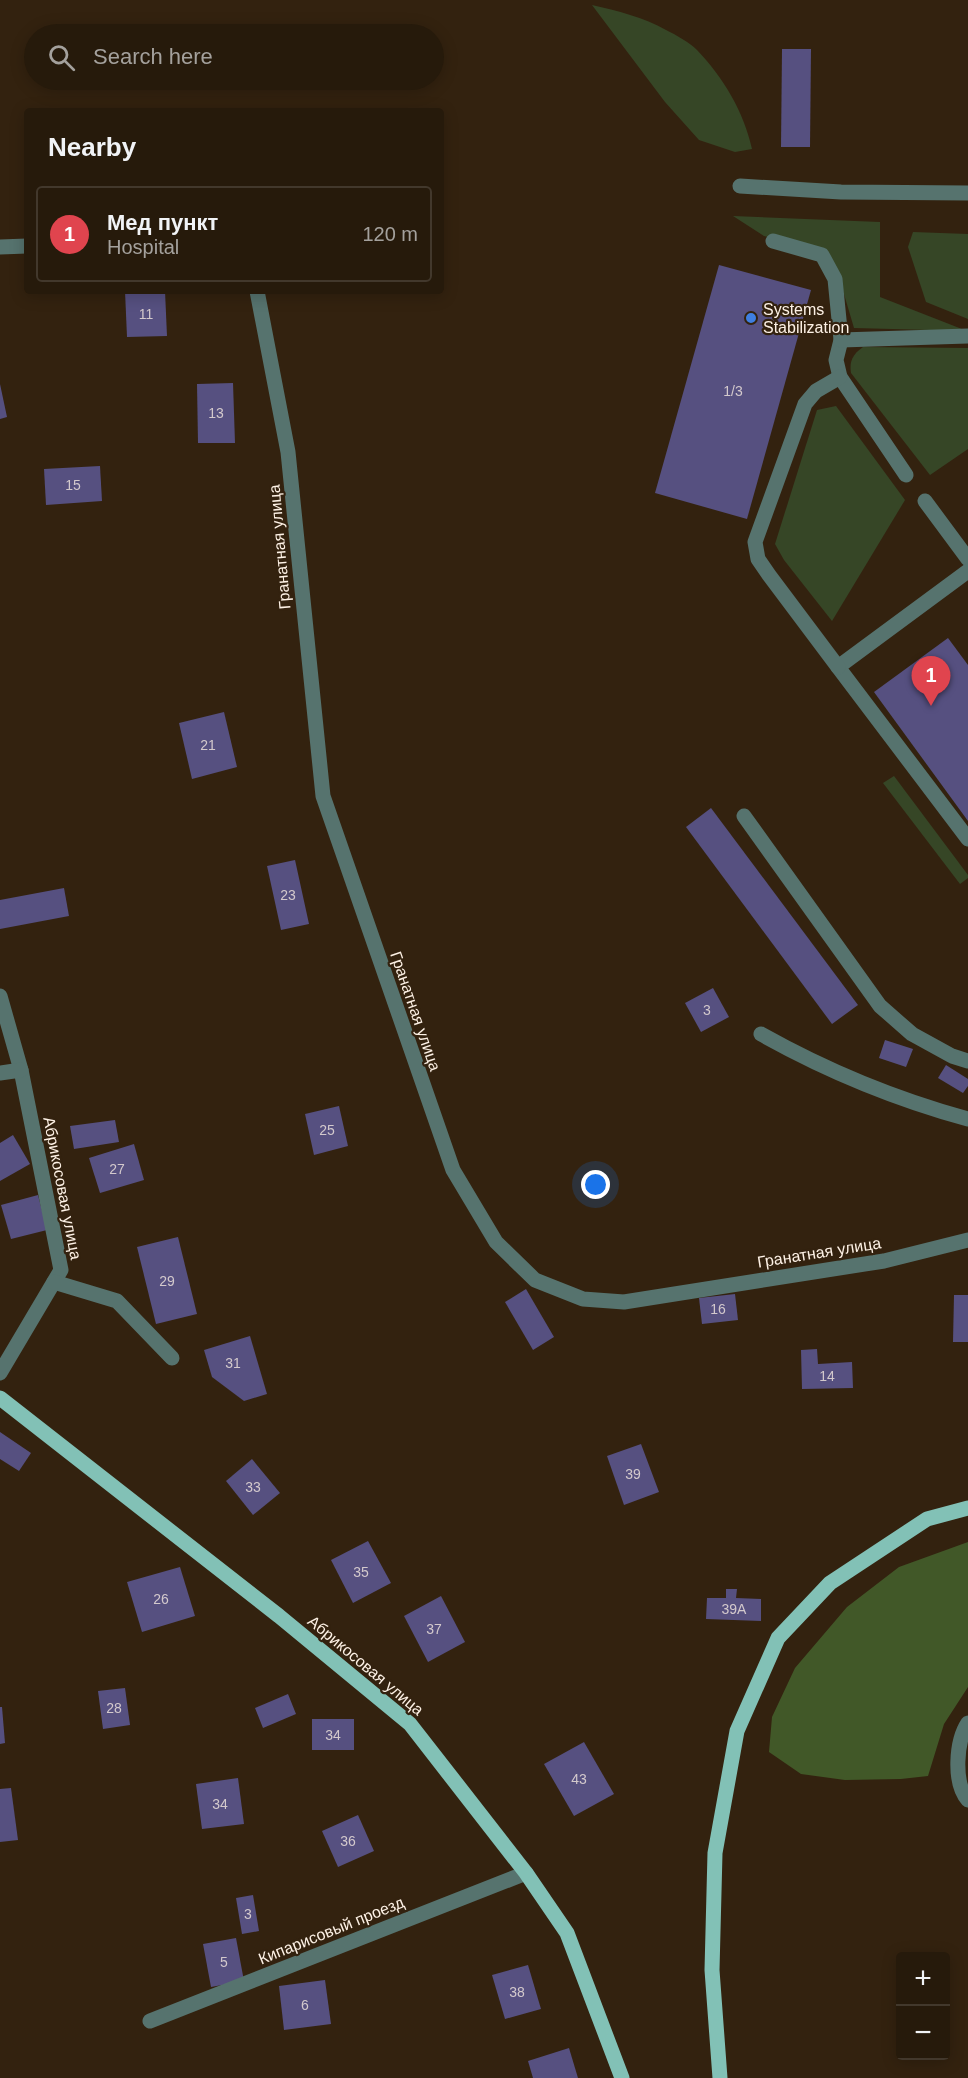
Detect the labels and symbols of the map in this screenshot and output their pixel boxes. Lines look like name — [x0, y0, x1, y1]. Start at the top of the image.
place label: Systems Stabilization — [763, 301, 849, 336]
house number: 11 — [139, 306, 153, 322]
marker: Systems Stabilization — [744, 311, 758, 325]
house number: 1/3 — [723, 383, 743, 399]
house number: 13 — [208, 405, 224, 421]
house number: 15 — [65, 477, 81, 493]
street label: Гранатная улица — [266, 484, 293, 610]
pin: 1 — [912, 656, 950, 706]
house number: 21 — [200, 737, 216, 753]
house number: 23 — [280, 887, 296, 903]
street label: Гранатная улица — [387, 949, 444, 1073]
house number: 3 — [703, 1002, 711, 1018]
street label: Абрикосовая улица — [40, 1115, 85, 1261]
house number: 25 — [319, 1122, 335, 1138]
house number: 27 — [109, 1161, 125, 1177]
your location — [581, 1170, 610, 1199]
street label: Гранатная улица — [756, 1234, 882, 1271]
house number: 29 — [159, 1273, 175, 1289]
house number: 16 — [710, 1301, 726, 1317]
house number: 31 — [225, 1355, 241, 1371]
house number: 14 — [819, 1368, 835, 1384]
house number: 39 — [625, 1466, 641, 1482]
house number: 33 — [245, 1479, 261, 1495]
house number: 35 — [353, 1564, 369, 1580]
house number: 26 — [153, 1591, 169, 1607]
house number: 39А — [722, 1601, 747, 1617]
street label: Абрикосовая улица — [305, 1612, 427, 1719]
house number: 37 — [426, 1621, 442, 1637]
house number: 28 — [106, 1700, 122, 1716]
house number: 34 — [325, 1727, 341, 1743]
house number: 43 — [571, 1771, 587, 1787]
house number: 34 — [212, 1796, 228, 1812]
house number: 36 — [340, 1833, 356, 1849]
street label: Кипарисовый проезд — [256, 1893, 407, 1967]
house number: 3 — [244, 1906, 252, 1922]
house number: 5 — [220, 1954, 228, 1970]
house number: 38 — [509, 1984, 525, 2000]
house number: 6 — [301, 1997, 309, 2013]

